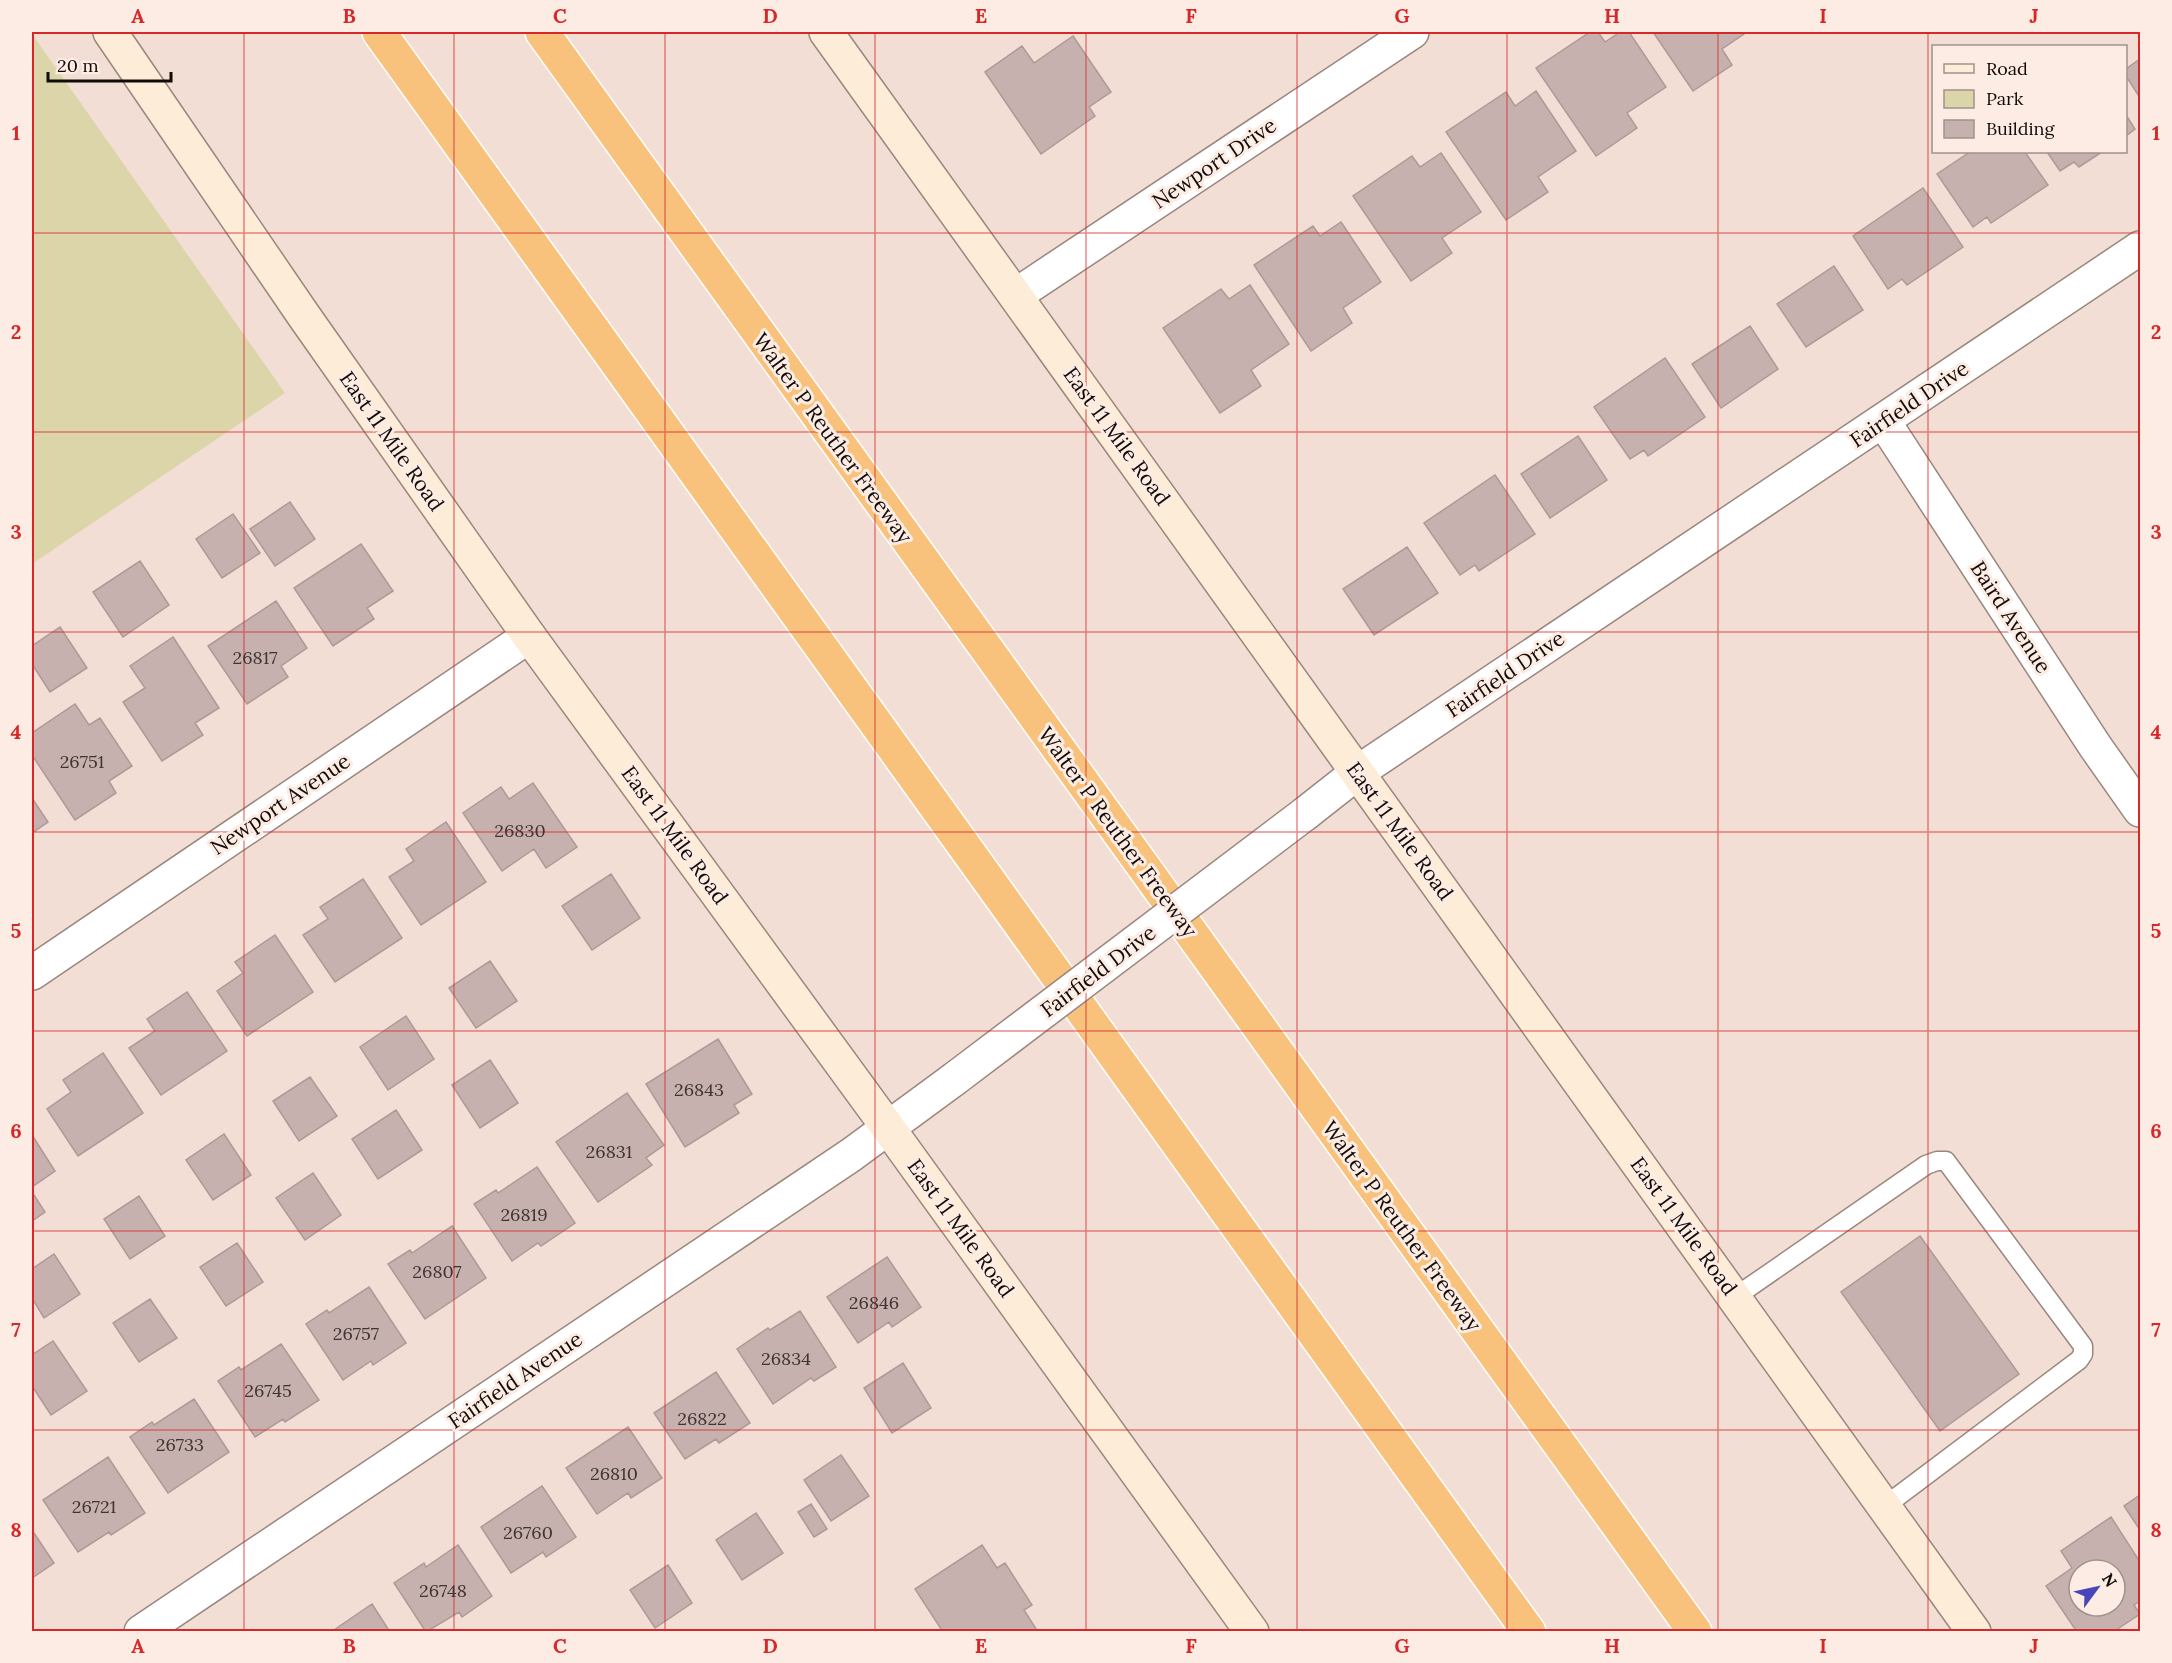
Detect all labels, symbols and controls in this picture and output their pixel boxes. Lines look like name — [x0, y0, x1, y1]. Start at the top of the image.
text: A — [131, 3, 145, 28]
text: B — [342, 3, 356, 28]
text: C — [553, 3, 567, 28]
text: D — [762, 3, 778, 28]
text: E — [975, 3, 987, 28]
text: F — [1185, 3, 1197, 28]
text: G — [1394, 3, 1410, 28]
text: H — [1604, 3, 1620, 28]
text: I — [1819, 3, 1827, 28]
text: J — [2029, 3, 2039, 28]
scale bar — [48, 45, 171, 83]
legend — [1932, 45, 2127, 153]
text: 20 m — [57, 54, 99, 77]
text: Road — [1986, 57, 2028, 80]
text: Park — [1986, 87, 2024, 110]
street label: Newport Drive — [1147, 112, 1281, 214]
text: Building — [1986, 117, 2056, 140]
text: 1 — [12, 120, 20, 145]
text: 1 — [2152, 120, 2160, 145]
text: 2 — [11, 319, 21, 344]
text: 2 — [2151, 319, 2161, 344]
street label: Walter P Reuther Freeway — [747, 327, 919, 549]
street label: Fairfield Drive — [1845, 354, 1973, 454]
street label: East 11 Mile Road — [1058, 361, 1176, 511]
street label: East 11 Mile Road — [334, 366, 450, 516]
text: 3 — [10, 519, 22, 544]
text: 3 — [2150, 519, 2162, 544]
street label: Baird Avenue — [1965, 556, 2057, 678]
street label: Fairfield Drive — [1441, 624, 1569, 724]
house number: 26817 — [232, 646, 278, 669]
text: 4 — [11, 719, 22, 744]
text: 4 — [2151, 719, 2162, 744]
street label: Walter P Reuther Freeway — [1032, 721, 1204, 943]
street label: Newport Avenue — [205, 747, 355, 861]
house number: 26751 — [60, 750, 104, 773]
street label: East 11 Mile Road — [1341, 756, 1459, 906]
street label: East 11 Mile Road — [616, 760, 734, 910]
house number: 26830 — [494, 819, 546, 842]
text: 5 — [11, 918, 22, 943]
text: 5 — [2151, 918, 2162, 943]
street label: Fairfield Drive — [1035, 919, 1161, 1023]
house number: 26843 — [674, 1078, 724, 1101]
street label: Walter P Reuther Freeway — [1316, 1115, 1488, 1337]
text: 6 — [10, 1118, 22, 1143]
text: 6 — [2150, 1118, 2162, 1143]
house number: 26831 — [586, 1140, 632, 1163]
street label: East 11 Mile Road — [1625, 1151, 1743, 1301]
street label: East 11 Mile Road — [902, 1153, 1020, 1303]
house number: 26819 — [500, 1203, 548, 1226]
house number: 26807 — [412, 1260, 462, 1283]
house number: 26846 — [849, 1291, 899, 1314]
text: 7 — [11, 1317, 21, 1342]
text: 7 — [2151, 1317, 2161, 1342]
house number: 26757 — [333, 1322, 379, 1345]
street label: Fairfield Avenue — [443, 1325, 587, 1435]
house number: 26834 — [761, 1347, 811, 1370]
house number: 26745 — [244, 1379, 292, 1402]
house number: 26822 — [677, 1407, 727, 1430]
house number: 26733 — [156, 1433, 204, 1456]
house number: 26810 — [590, 1462, 638, 1485]
house number: 26721 — [72, 1495, 116, 1518]
text: 8 — [10, 1517, 22, 1542]
text: 8 — [2150, 1517, 2162, 1542]
house number: 26760 — [503, 1521, 553, 1544]
north arrow — [2067, 1558, 2127, 1618]
text: N — [2098, 1569, 2121, 1590]
house number: 26748 — [419, 1579, 467, 1602]
text: A — [131, 1633, 145, 1658]
text: B — [342, 1633, 356, 1658]
text: C — [553, 1633, 567, 1658]
text: D — [762, 1633, 778, 1658]
text: E — [975, 1633, 987, 1658]
text: F — [1185, 1633, 1197, 1658]
text: G — [1394, 1633, 1410, 1658]
text: H — [1604, 1633, 1620, 1658]
text: I — [1819, 1633, 1827, 1658]
text: J — [2029, 1633, 2039, 1658]

